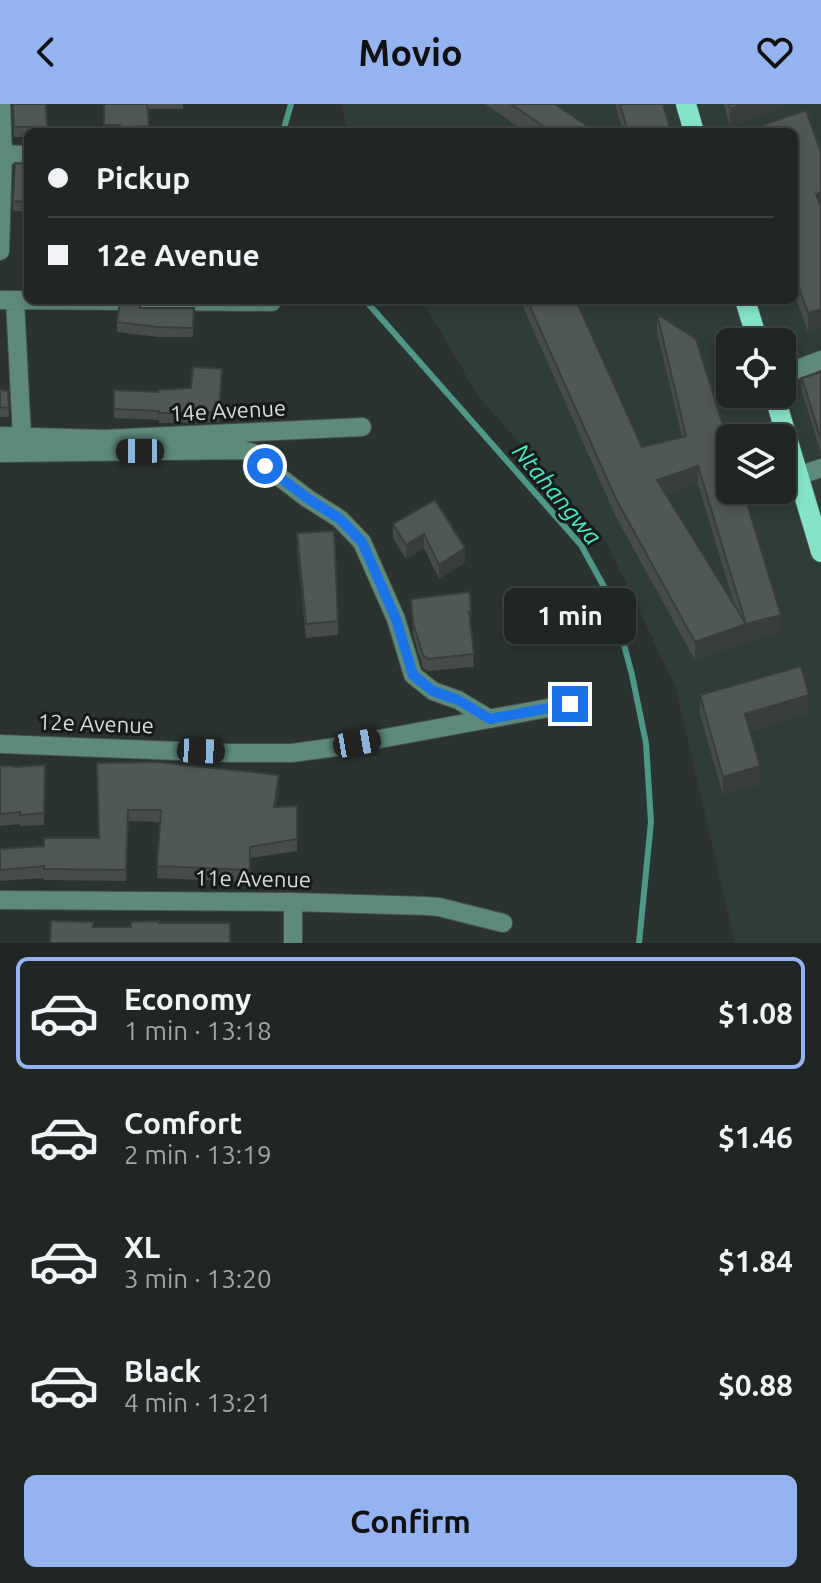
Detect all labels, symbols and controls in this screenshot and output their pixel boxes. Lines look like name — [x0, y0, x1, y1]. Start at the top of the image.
icon: back — [24, 30, 68, 74]
icon: heart — [753, 30, 797, 74]
text: Movio — [358, 32, 463, 73]
text: Pickup — [96, 161, 190, 195]
text: 12e Avenue — [96, 238, 260, 272]
map controls — [716, 328, 796, 504]
button: locate — [716, 328, 796, 408]
street label: 14e Avenue — [169, 394, 287, 426]
button: layers — [716, 424, 796, 504]
water label: Ntahangwa — [507, 438, 607, 550]
car — [116, 439, 164, 463]
route start — [247, 448, 283, 484]
callout: 1 min — [504, 588, 636, 644]
text: 1 min — [537, 601, 603, 630]
route end — [552, 686, 588, 722]
street label: 12e Avenue — [38, 708, 154, 738]
car — [331, 727, 383, 759]
car — [177, 738, 225, 764]
street label: 11e Avenue — [195, 864, 311, 892]
icon: car — [28, 977, 100, 1049]
text: Economy — [124, 982, 251, 1016]
text: $1.08 — [718, 996, 793, 1030]
text: 1 min · 13:18 — [124, 1016, 272, 1045]
icon: car — [28, 1101, 100, 1173]
text: Comfort — [124, 1106, 242, 1140]
text: $1.46 — [718, 1120, 793, 1154]
text: 2 min · 13:19 — [124, 1140, 272, 1169]
icon: car — [28, 1225, 100, 1297]
text: XL — [124, 1230, 160, 1264]
text: $1.84 — [718, 1244, 793, 1278]
text: 3 min · 13:20 — [124, 1264, 272, 1293]
icon: car — [28, 1349, 100, 1421]
text: Black — [124, 1354, 201, 1388]
text: $0.88 — [718, 1368, 793, 1402]
text: 4 min · 13:21 — [124, 1388, 272, 1417]
button: Confirm — [24, 1475, 797, 1567]

